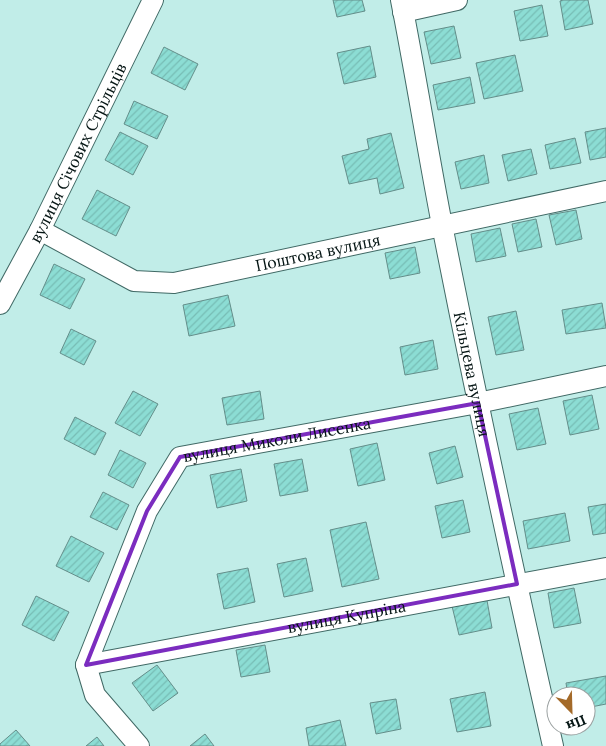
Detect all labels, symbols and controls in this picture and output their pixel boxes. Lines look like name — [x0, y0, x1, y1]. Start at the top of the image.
street label: вулиця Січових Стрільців — [25, 60, 130, 246]
street label: Поштова вулиця — [253, 229, 382, 275]
street label: Кільцева вулиця — [450, 310, 495, 439]
street label: вулиця Миколи Лисенка — [181, 413, 372, 466]
street label: вулиця Купріна — [286, 596, 407, 637]
north arrow — [546, 686, 596, 736]
text: Пн — [563, 711, 589, 735]

